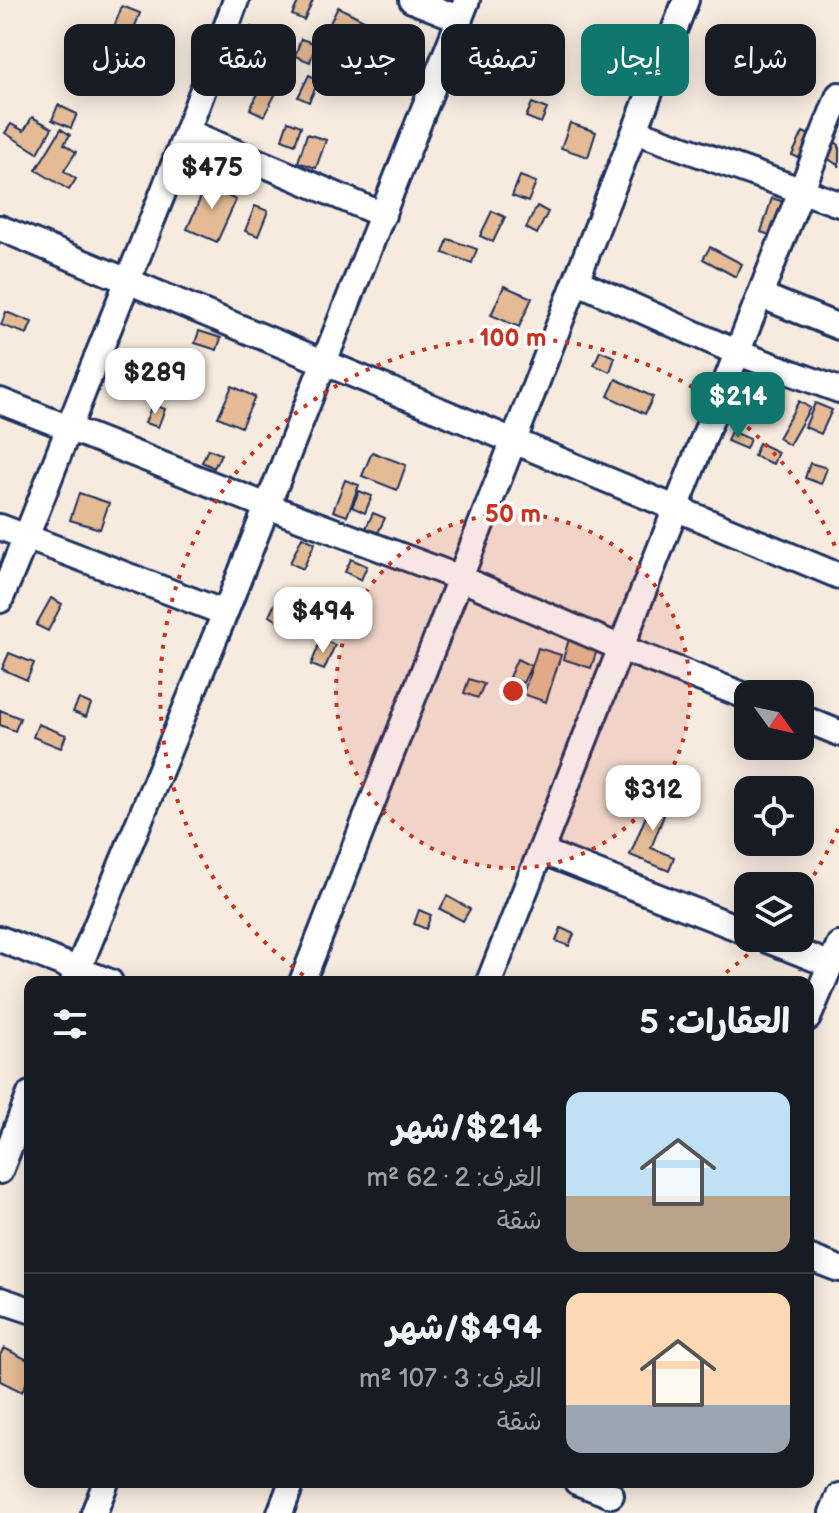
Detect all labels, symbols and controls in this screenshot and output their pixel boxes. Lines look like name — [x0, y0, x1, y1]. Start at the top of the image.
chip: منزل — [64, 24, 175, 96]
chip: شقة — [191, 24, 296, 96]
chip: جديد — [312, 24, 425, 96]
chip: تصفية — [441, 24, 565, 96]
chip: إيجار — [581, 24, 689, 96]
chip: شراء — [705, 24, 816, 96]
pin: $475 — [165, 143, 259, 211]
text: $475 — [181, 153, 243, 184]
text: 100 m — [480, 324, 546, 353]
pin: $289 — [108, 348, 202, 416]
text: $289 — [123, 358, 187, 389]
pin: $214 — [691, 372, 785, 440]
text: $214 — [709, 382, 767, 413]
text: 50 m — [485, 500, 541, 529]
pin: $494 — [276, 587, 370, 655]
text: $494 — [292, 597, 355, 628]
centre of rings — [499, 677, 527, 705]
north arrow — [734, 680, 814, 760]
map controls — [734, 680, 814, 952]
pin: $312 — [606, 765, 700, 833]
text: $312 — [624, 775, 682, 806]
button: locate — [734, 776, 814, 856]
button: layers — [734, 872, 814, 952]
icon: filters — [48, 1002, 92, 1046]
text: العقارات: 5 — [639, 1002, 790, 1043]
text: $214/شهر — [393, 1107, 542, 1148]
icon: home — [630, 1124, 726, 1220]
text: الغرف: 2 · 62 m² — [366, 1163, 542, 1194]
text: شقة — [497, 1206, 542, 1237]
text: $494/شهر — [387, 1308, 542, 1349]
icon: home — [630, 1325, 726, 1421]
text: الغرف: 3 · 107 m² — [359, 1364, 542, 1395]
text: شقة — [497, 1407, 542, 1438]

